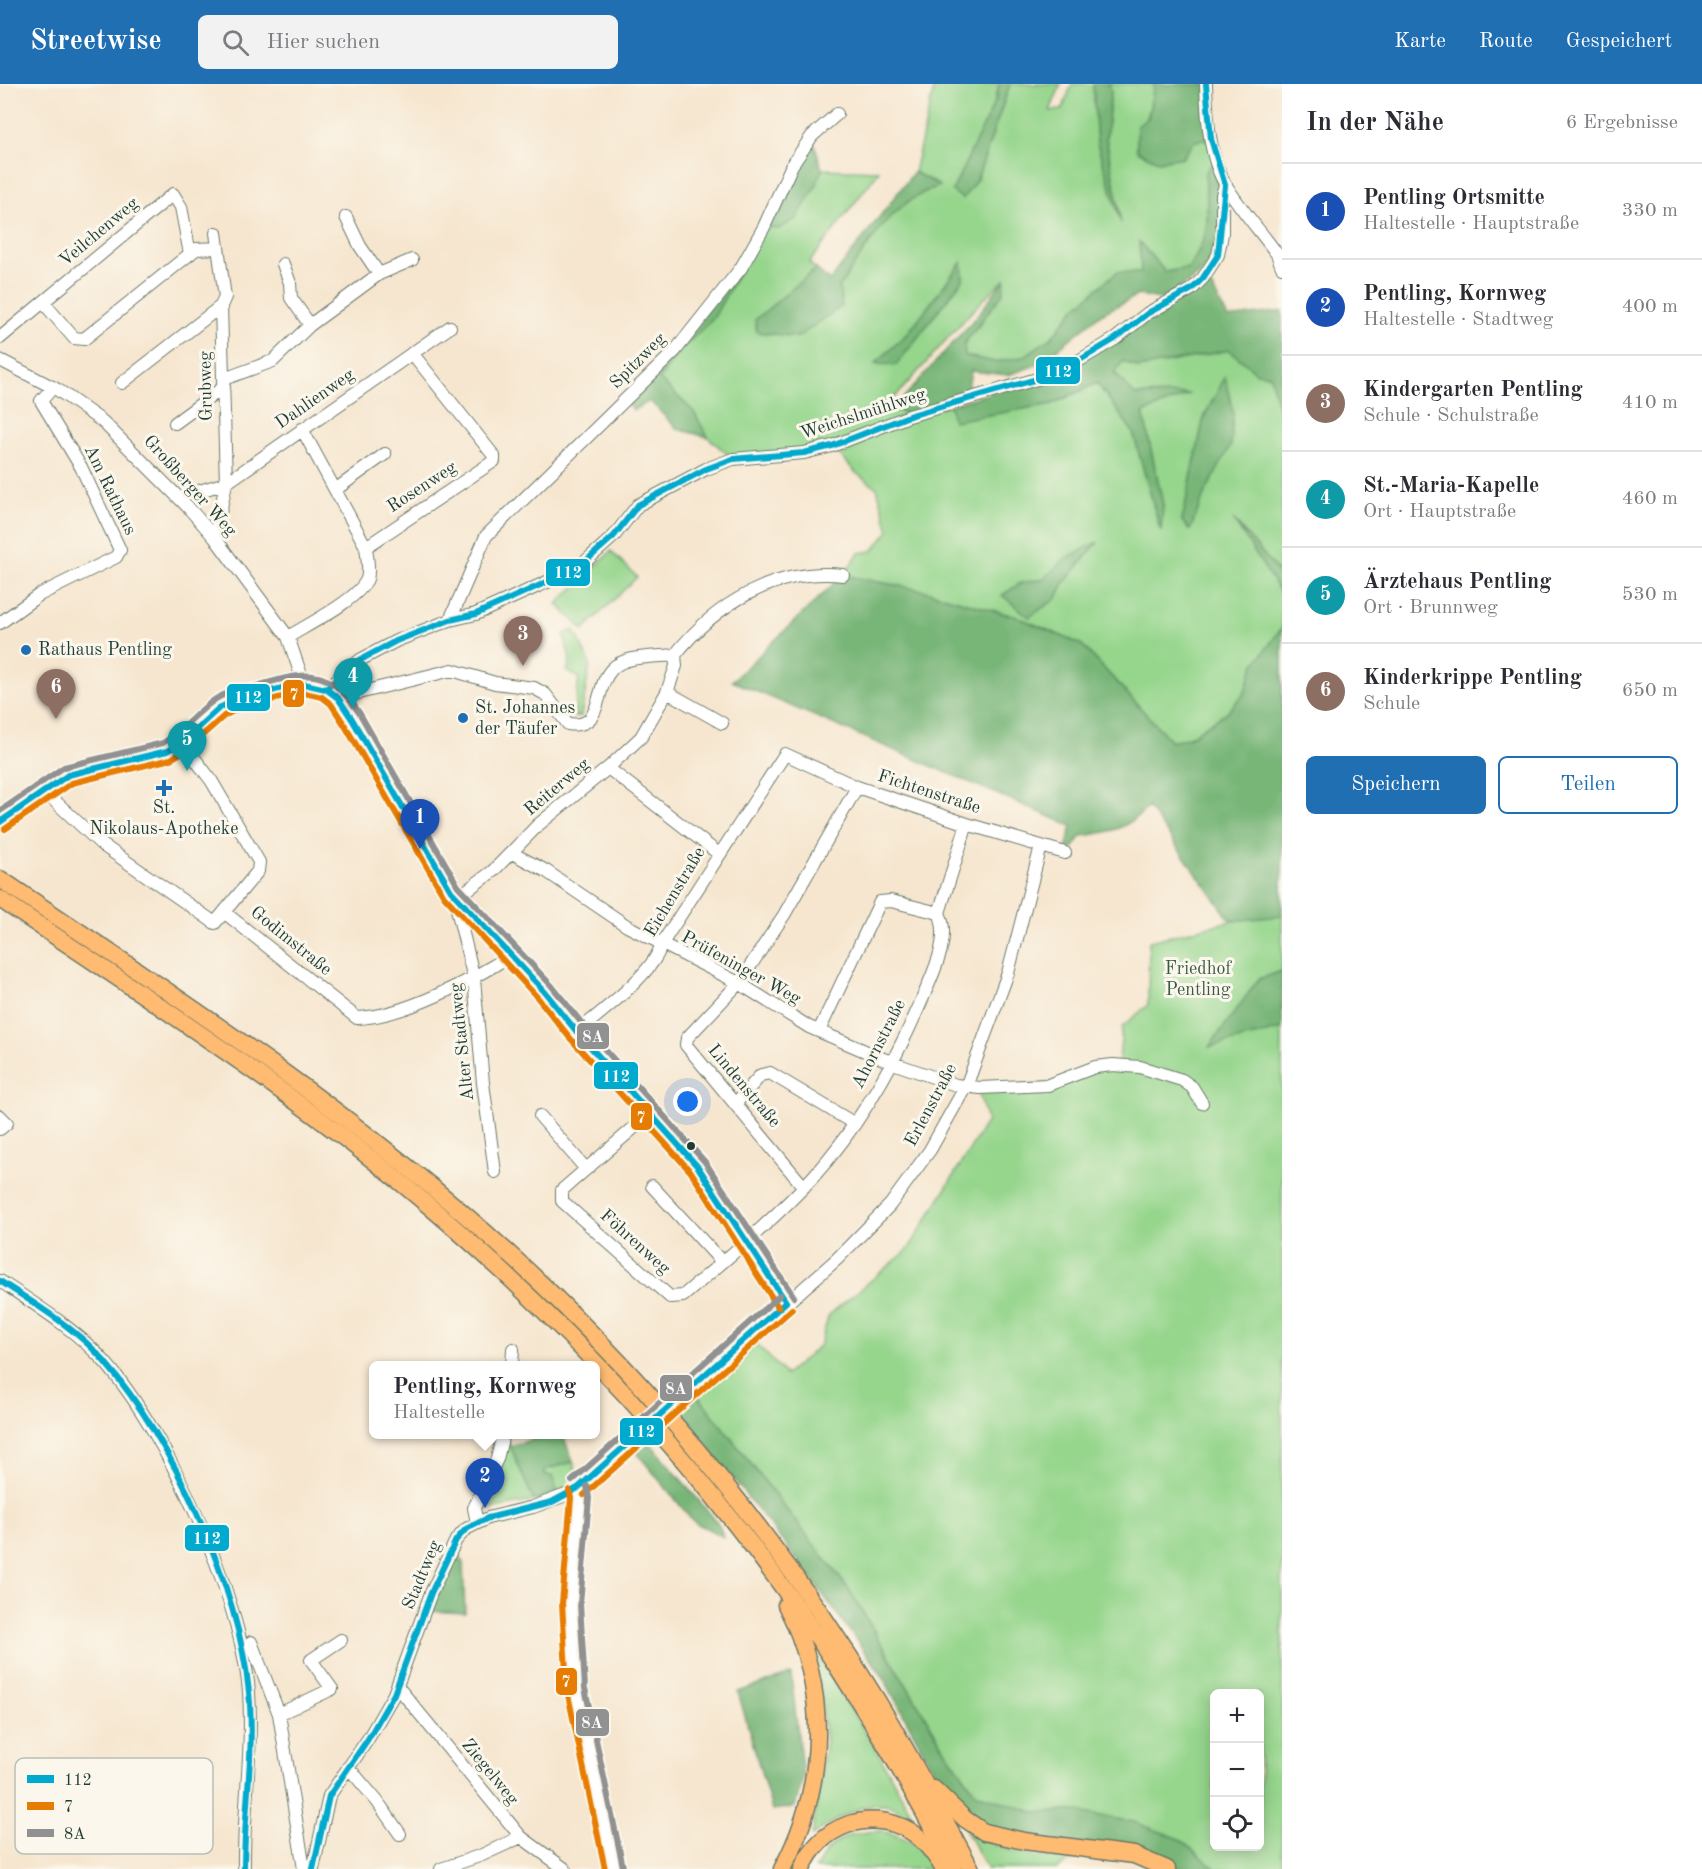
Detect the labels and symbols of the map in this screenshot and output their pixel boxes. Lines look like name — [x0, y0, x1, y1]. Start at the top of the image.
street label: Veilchenweg — [56, 194, 142, 270]
street label: Spitzweg — [607, 329, 670, 392]
street label: Grubweg — [196, 351, 216, 421]
line badge: 112 — [1035, 356, 1081, 385]
street label: Dahlienweg — [272, 365, 358, 433]
text: 112 — [1044, 365, 1072, 381]
street label: Weichslmühlweg — [798, 385, 928, 443]
street label: Großberger Weg — [140, 432, 240, 540]
street label: Am Rathaus — [81, 442, 139, 538]
street label: Rosenweg — [384, 458, 460, 516]
line badge: 112 — [545, 558, 591, 587]
text: 112 — [554, 566, 582, 582]
pin: 3 — [504, 616, 542, 666]
place label: Rathaus Pentling — [38, 641, 172, 659]
marker: Rathaus Pentling — [19, 643, 33, 657]
pin: 4 — [334, 658, 372, 708]
pin: 6 — [36, 670, 76, 719]
line badge: 7 — [282, 679, 305, 708]
line badge: 112 — [226, 683, 271, 712]
text: 7 — [289, 688, 299, 704]
text: 112 — [234, 691, 262, 707]
place label: St. Johannes der Täufer — [475, 699, 576, 738]
marker: St. Johannes der Täufer — [456, 711, 470, 725]
pin: 5 — [168, 722, 207, 771]
street label: Reiterweg — [521, 755, 593, 819]
street label: Fichtenstraße — [875, 767, 983, 817]
marker: St. Nikolaus-Apotheke — [157, 781, 171, 795]
place label: St. Nikolaus-Apotheke — [90, 799, 238, 838]
pin: 1 — [400, 800, 440, 849]
street label: Eichenstraße — [641, 844, 709, 940]
street label: Godimstraße — [247, 903, 335, 979]
street label: Prüfeninger Weg — [678, 928, 804, 1008]
park label: Friedhof Pentling — [1165, 960, 1232, 999]
street label: Alter Stadtweg — [447, 982, 477, 1102]
street label: Ahornstraße — [849, 996, 909, 1092]
line badge: 8A — [576, 1022, 610, 1050]
text: 8A — [582, 1030, 604, 1046]
street label: Lindenstraße — [704, 1041, 784, 1131]
line badge: 112 — [593, 1061, 639, 1090]
street label: Erlenstraße — [902, 1061, 960, 1149]
text: 112 — [602, 1070, 630, 1086]
your location — [673, 1087, 702, 1116]
line badge: 7 — [630, 1102, 653, 1131]
text: 7 — [636, 1111, 646, 1127]
unlabelled marker — [685, 1140, 697, 1152]
street label: Föhrenweg — [597, 1206, 674, 1278]
line badge: 8A — [659, 1374, 693, 1402]
text: 8A — [665, 1382, 687, 1398]
line badge: 112 — [619, 1417, 664, 1446]
text: 112 — [627, 1425, 655, 1441]
pin: 2 — [466, 1458, 504, 1508]
line badge: 112 — [184, 1524, 230, 1552]
text: 112 — [193, 1532, 221, 1548]
street label: Stadtweg — [399, 1538, 445, 1612]
line badge: 7 — [555, 1667, 578, 1696]
text: 7 — [561, 1675, 571, 1691]
line badge: 8A — [575, 1708, 610, 1737]
text: 8A — [581, 1716, 603, 1732]
street label: Ziegelweg — [458, 1736, 522, 1809]
legend — [15, 1758, 213, 1854]
text: 112 — [64, 1773, 92, 1789]
text: 7 — [64, 1800, 73, 1816]
text: 8A — [64, 1827, 86, 1843]

